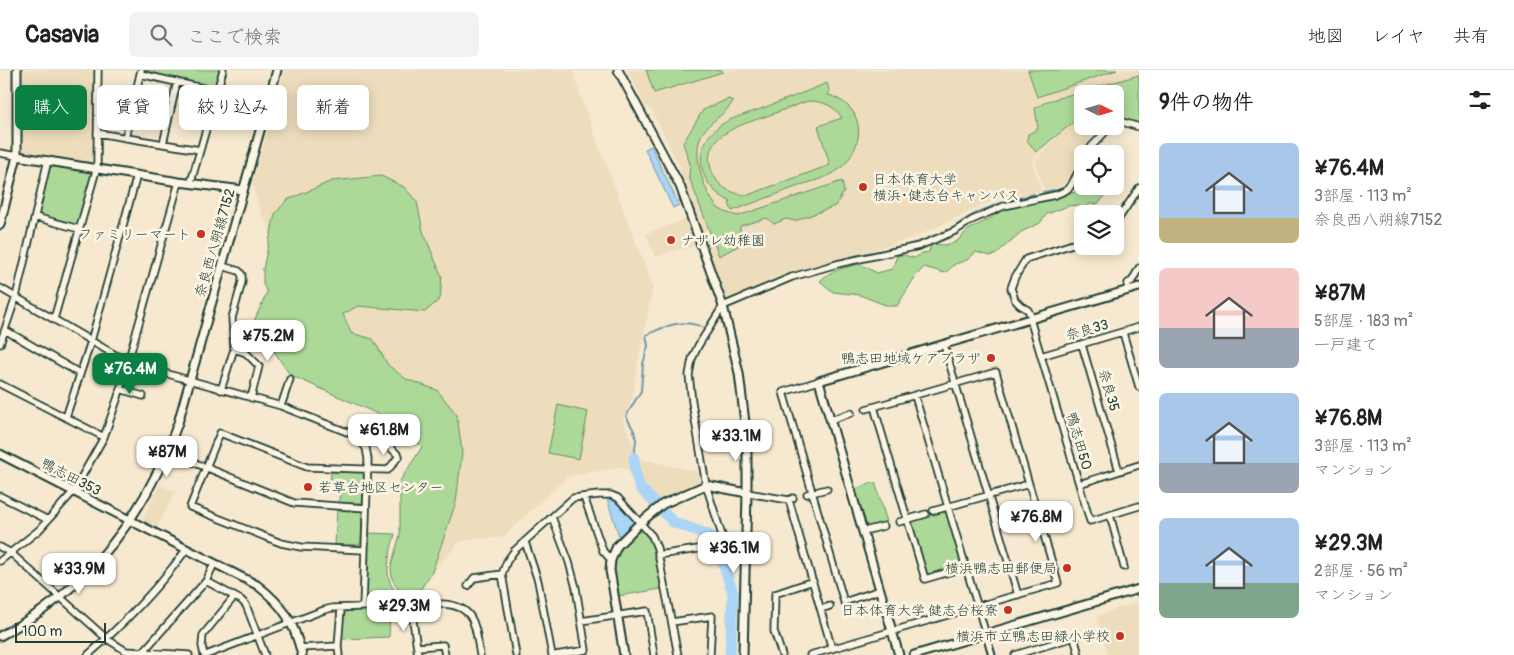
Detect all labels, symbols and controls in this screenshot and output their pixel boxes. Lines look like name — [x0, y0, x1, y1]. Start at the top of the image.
search box — [129, 12, 479, 57]
text: Casavia — [25, 20, 99, 49]
icon: search — [147, 21, 175, 49]
text: ここで検索 — [187, 25, 282, 49]
text: 地図 — [1308, 25, 1344, 48]
text: レイヤ — [1372, 25, 1425, 48]
text: 共有 — [1453, 25, 1489, 48]
chip: 購入 — [15, 85, 87, 130]
chip: 賃貸 — [97, 85, 169, 130]
chip: 絞り込み — [179, 85, 287, 130]
chip: 新着 — [297, 85, 369, 130]
north arrow — [1074, 85, 1124, 135]
map controls — [1074, 85, 1124, 255]
icon: filters — [1466, 86, 1494, 114]
text: 9件の物件 — [1159, 89, 1254, 116]
button: locate — [1074, 145, 1124, 195]
text: ¥76.4M — [1314, 155, 1384, 182]
icon: home — [1199, 163, 1259, 223]
place label: 日本体育大学 横浜･健志台キャンパス — [873, 171, 1019, 204]
marker: 日本体育大学 横浜･健志台キャンパス — [857, 181, 869, 193]
text: 3部屋 · 113 m² — [1314, 186, 1412, 206]
street label: 奈良西八朔線7152 — [191, 187, 239, 299]
button: layers — [1074, 205, 1124, 255]
text: 奈良西八朔線7152 — [1314, 210, 1442, 230]
place label: ファミリーマート — [79, 226, 191, 243]
marker: ファミリーマート — [195, 228, 207, 240]
place label: ナザレ幼稚園 — [681, 232, 765, 249]
marker: ナザレ幼稚園 — [665, 234, 677, 246]
text: ¥87M — [1314, 280, 1365, 307]
icon: home — [1199, 288, 1259, 348]
text: 5部屋 · 183 m² — [1314, 311, 1413, 331]
street label: 奈良33 — [1064, 316, 1110, 344]
pin: ¥75.2M — [227, 320, 309, 362]
text: ¥75.2M — [242, 326, 294, 346]
text: 一戸建て — [1314, 335, 1378, 355]
place label: 鴨志田地域ケアプラザ — [841, 350, 981, 367]
pin: ¥76.4M — [89, 352, 171, 395]
marker: 鴨志田地域ケアプラザ — [985, 352, 997, 364]
text: ¥76.4M — [103, 359, 157, 379]
street label: 奈良35 — [1095, 367, 1123, 413]
text: ¥76.8M — [1314, 405, 1382, 432]
street label: 鴨志田50 — [1063, 410, 1095, 472]
icon: home — [1199, 413, 1259, 473]
pin: ¥61.8M — [343, 414, 425, 456]
text: ¥61.8M — [359, 420, 409, 440]
pin: ¥33.1M — [695, 420, 777, 462]
text: ¥33.1M — [711, 426, 761, 446]
pin: ¥87M — [137, 436, 197, 478]
text: 3部屋 · 113 m² — [1314, 436, 1412, 456]
text: ¥87M — [147, 442, 187, 462]
street label: 鴨志田353 — [38, 455, 104, 499]
text: マンション — [1314, 460, 1393, 480]
place label: 若草台地区センター — [318, 479, 443, 496]
marker: 若草台地区センター — [302, 481, 314, 493]
pin: ¥76.8M — [995, 500, 1077, 543]
text: ¥76.8M — [1010, 507, 1062, 527]
text: ¥29.3M — [1314, 530, 1383, 557]
pin: ¥36.1M — [693, 532, 775, 574]
text: ¥36.1M — [709, 538, 759, 558]
icon: home — [1199, 538, 1259, 598]
pin: ¥33.9M — [38, 552, 120, 595]
text: ¥33.9M — [53, 559, 105, 579]
place label: 横浜鴨志田郵便局 — [945, 560, 1057, 577]
text: 2部屋 · 56 m² — [1314, 561, 1408, 581]
marker: 横浜鴨志田郵便局 — [1061, 562, 1073, 574]
text: マンション — [1314, 585, 1393, 605]
pin: ¥29.3M — [363, 590, 445, 632]
text: ¥29.3M — [378, 596, 430, 616]
place label: 日本体育大学 健志台桜寮 — [841, 602, 998, 619]
marker: 日本体育大学 健志台桜寮 — [1002, 604, 1014, 616]
scale bar — [15, 620, 106, 643]
text: 100 m — [22, 623, 62, 640]
place label: 横浜市立鴨志田緑小学校 — [956, 628, 1110, 645]
marker: 横浜市立鴨志田緑小学校 — [1114, 630, 1126, 642]

